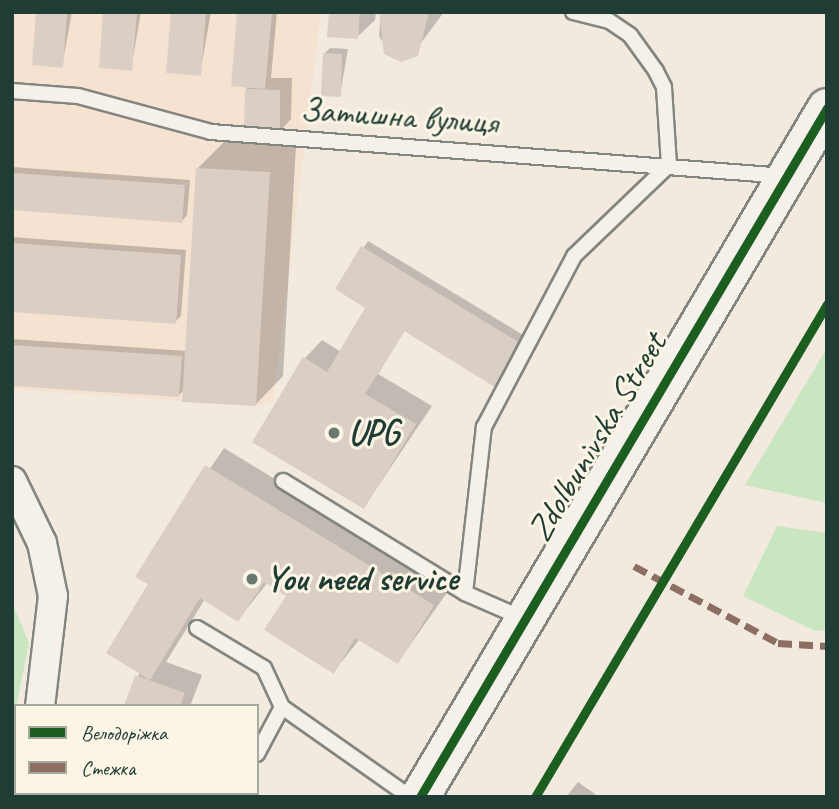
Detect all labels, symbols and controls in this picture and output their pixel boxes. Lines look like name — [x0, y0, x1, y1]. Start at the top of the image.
street label: Затишна вулиця — [299, 88, 499, 144]
street label: Zdolbunivska Street — [518, 325, 676, 549]
place label: UPG — [348, 412, 399, 454]
marker: UPG — [326, 425, 342, 441]
place label: You need service — [266, 558, 457, 600]
marker: You need service — [244, 571, 260, 587]
legend — [14, 704, 259, 795]
text: Велодоріжка — [81, 720, 167, 746]
text: Стежка — [81, 755, 135, 781]

